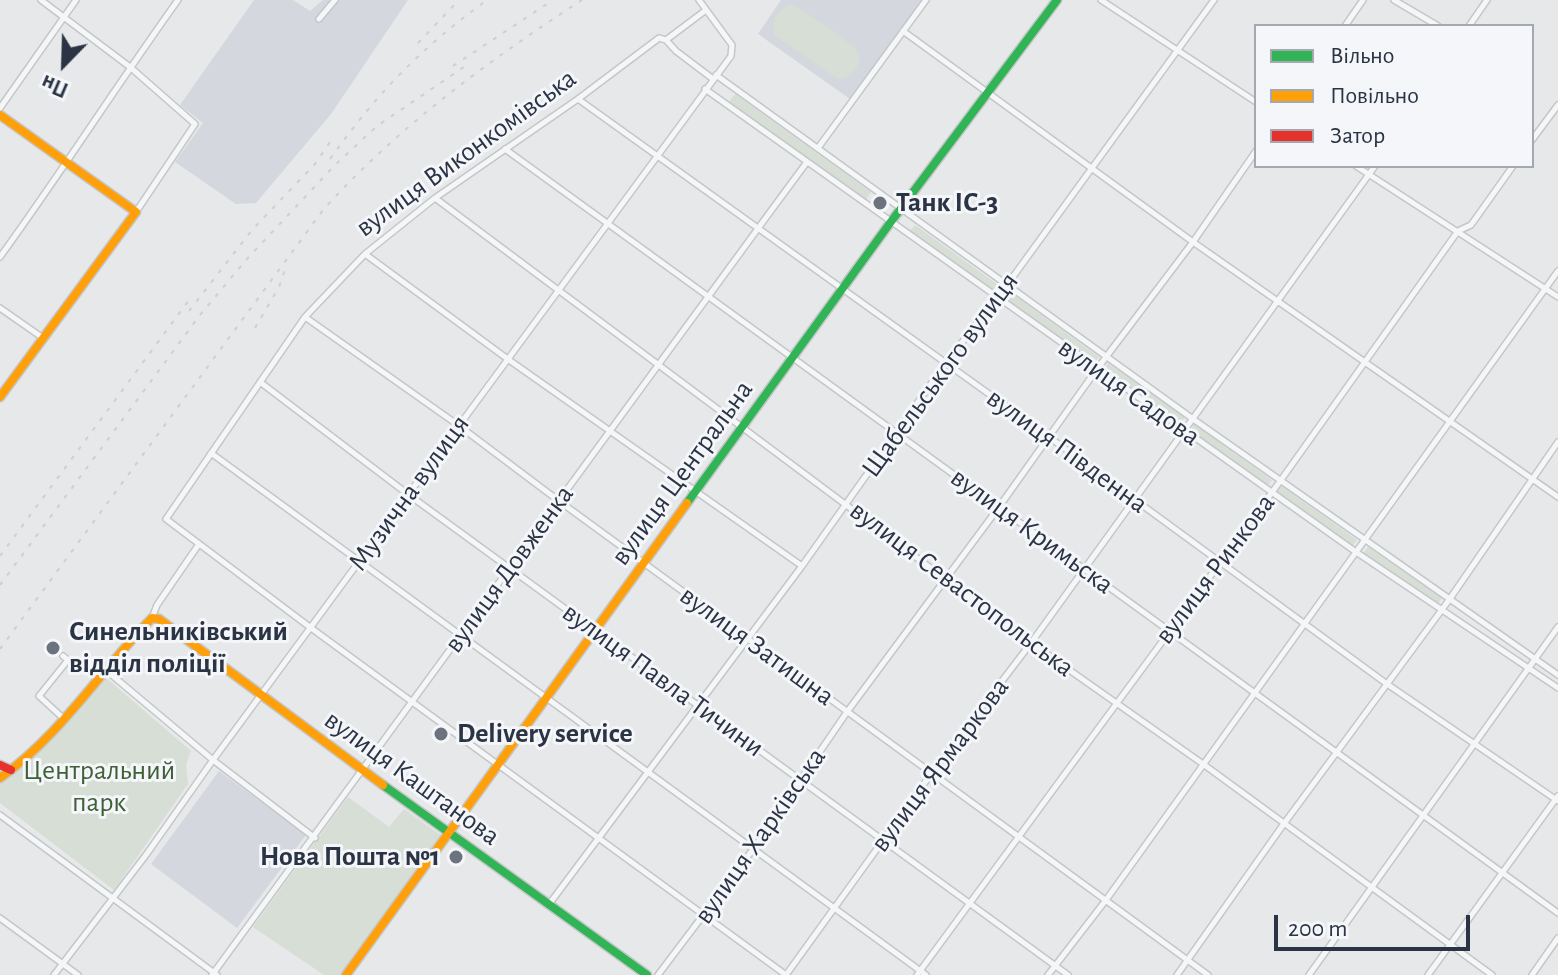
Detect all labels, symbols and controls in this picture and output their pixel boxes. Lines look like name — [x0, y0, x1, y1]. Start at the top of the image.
north arrow — [24, 24, 104, 104]
legend — [1254, 24, 1534, 168]
text: Вільно — [1330, 44, 1395, 68]
street label: вулиця Виконкомівська — [349, 62, 583, 244]
text: Пн — [38, 71, 71, 101]
text: Повільно — [1330, 84, 1419, 108]
text: Затор — [1330, 124, 1385, 148]
place label: Танк ІС-3 — [896, 186, 998, 220]
marker: Танк ІС-3 — [871, 194, 889, 212]
street label: Щабельського вулиця — [854, 266, 1026, 484]
street label: вулиця Садова — [1051, 331, 1207, 453]
street label: вулиця Центральна — [604, 374, 760, 572]
street label: вулиця Південна — [980, 381, 1154, 521]
street label: Музична вулиця — [341, 408, 477, 578]
street label: вулиця Кримьска — [944, 460, 1120, 602]
street label: вулиця Довженка — [437, 479, 581, 659]
street label: вулиця Ринкова — [1148, 487, 1282, 651]
street label: вулиця Севастопольська — [843, 494, 1081, 684]
street label: вулиця Затишна — [673, 579, 841, 713]
street label: вулиця Павла Тичини — [556, 596, 770, 764]
place label: Синельниківський відділ поліції — [69, 615, 288, 681]
marker: Синельниківський відділ поліції — [44, 639, 62, 657]
street label: вулиця Ярмаркова — [863, 671, 1017, 859]
street label: вулиця Каштанова — [318, 703, 506, 853]
place label: Delivery service — [457, 717, 633, 751]
marker: Delivery service — [432, 725, 450, 743]
street label: вулиця Харківська — [687, 741, 833, 931]
park label: Центральний парк — [23, 754, 175, 820]
place label: Нова Пошта №1 — [260, 840, 440, 874]
marker: Нова Пошта №1 — [447, 848, 465, 866]
scale bar — [1278, 899, 1474, 949]
text: 200 m — [1288, 917, 1347, 941]

